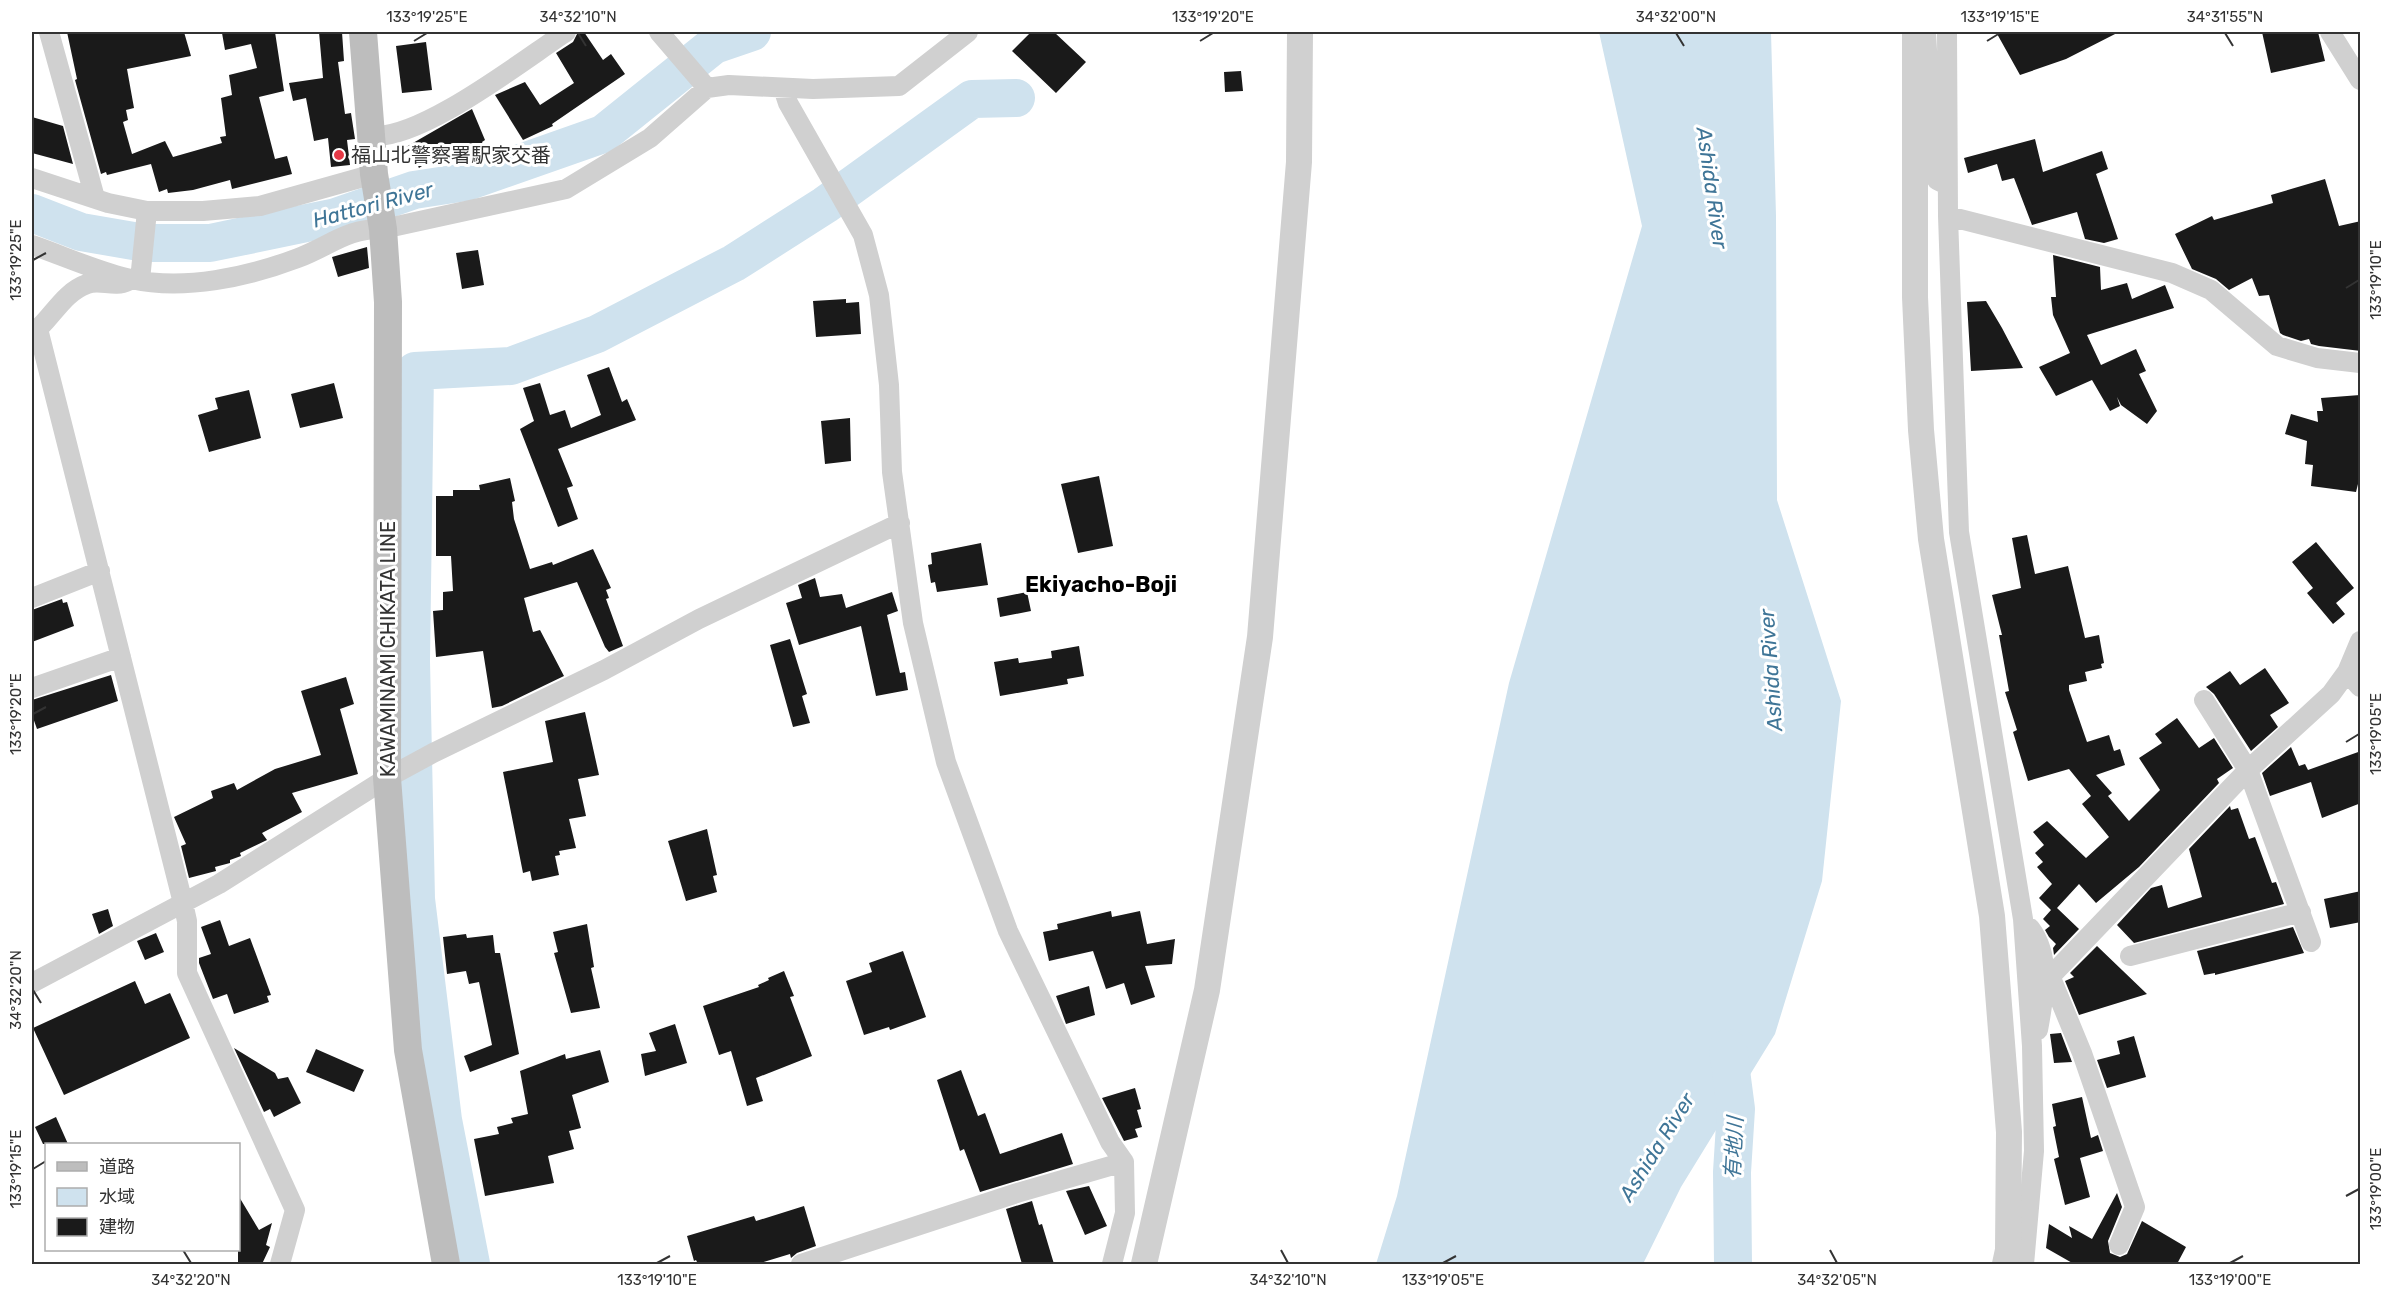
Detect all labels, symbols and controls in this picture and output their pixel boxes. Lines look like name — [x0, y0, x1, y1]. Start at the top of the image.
text: 133°19'25"E — [386, 8, 468, 26]
text: 34°32'10"N — [539, 8, 617, 26]
text: 133°19'20"E — [1172, 8, 1254, 26]
text: 34°32'00"N — [1636, 8, 1716, 26]
text: 133°19'15"E — [1961, 8, 2039, 26]
text: 34°31'55"N — [2187, 8, 2263, 26]
water label: Ashida River — [1691, 125, 1734, 251]
place label: 福山北警察署駅家交番 — [351, 143, 551, 167]
marker: 福山北警察署駅家交番 — [332, 148, 346, 162]
water label: Hattori River — [310, 176, 437, 233]
text: 133°19'25"E — [7, 219, 25, 301]
text: 133°19'10"E — [2367, 240, 2385, 320]
street label: KAWAMINAMI CHIKATA LINE — [376, 521, 400, 777]
district label: Ekiyacho-Boji — [1025, 571, 1177, 598]
water label: Ashida River — [1754, 607, 1787, 733]
text: 133°19'20"E — [7, 673, 25, 755]
text: 133°19'05"E — [2367, 693, 2385, 775]
text: 34°32'20"N — [7, 950, 25, 1030]
water label: Ashida River — [1613, 1087, 1700, 1206]
water label: 有地川 — [1719, 1114, 1748, 1180]
text: 133°19'15"E — [7, 1130, 25, 1208]
legend — [45, 1143, 240, 1251]
text: 133°19'00"E — [2367, 1148, 2385, 1230]
text: 道路 — [99, 1156, 135, 1178]
text: 水域 — [99, 1186, 135, 1208]
text: 建物 — [99, 1216, 135, 1238]
text: 34°32'20"N — [151, 1271, 231, 1289]
text: 133°19'10"E — [617, 1271, 697, 1289]
text: 34°32'10"N — [1249, 1271, 1327, 1289]
text: 133°19'05"E — [1402, 1271, 1484, 1289]
text: 34°32'05"N — [1797, 1271, 1877, 1289]
text: 133°19'00"E — [2189, 1271, 2271, 1289]

